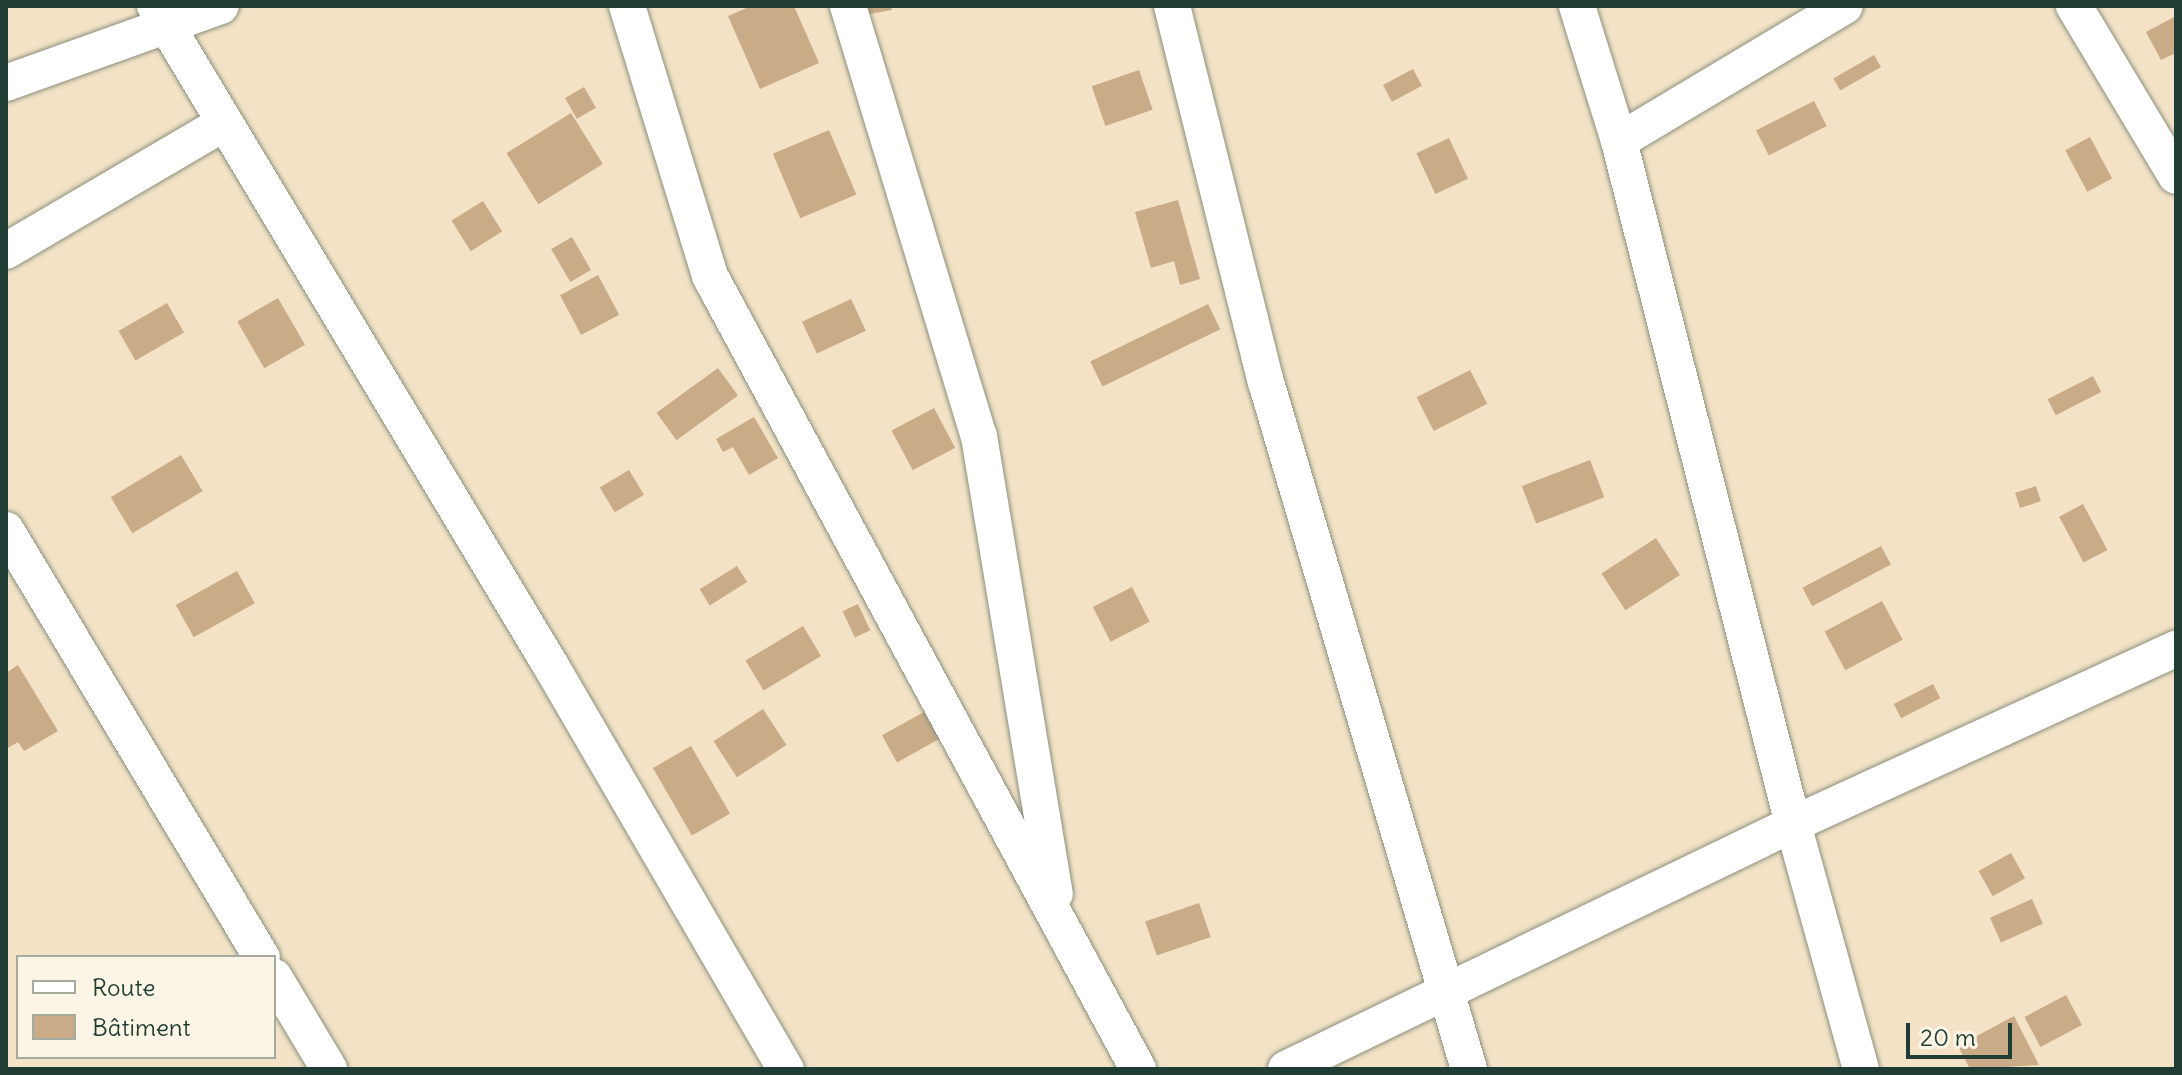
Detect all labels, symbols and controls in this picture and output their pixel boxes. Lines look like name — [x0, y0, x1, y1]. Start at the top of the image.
legend — [16, 955, 276, 1059]
text: Route — [92, 972, 155, 1002]
scale bar — [1910, 1007, 2016, 1057]
text: Bâtiment — [92, 1012, 191, 1042]
text: 20 m — [1920, 1022, 1976, 1052]

